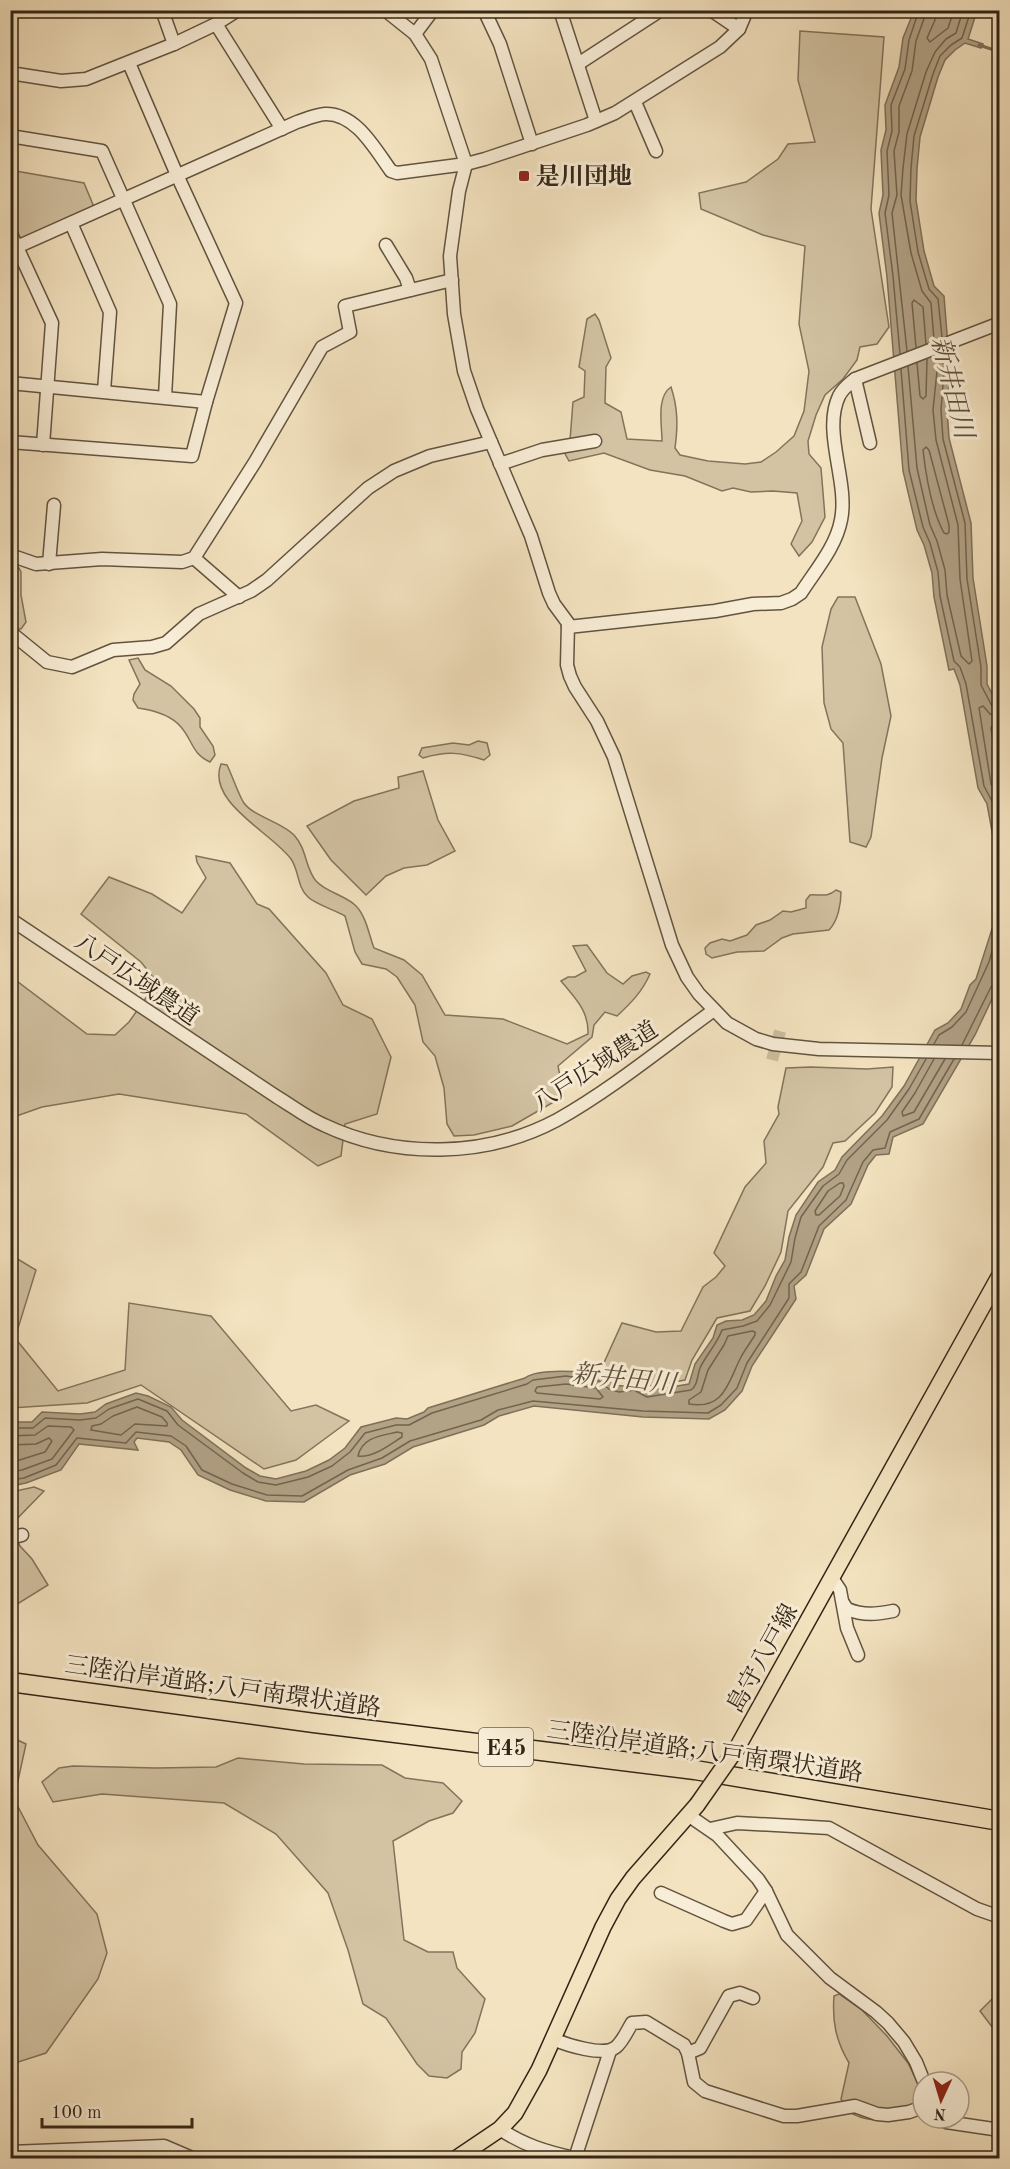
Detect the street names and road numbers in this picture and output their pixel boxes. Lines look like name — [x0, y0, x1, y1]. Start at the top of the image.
street label: 八戸広域農道 — [69, 928, 204, 1031]
street label: 八戸広域農道 — [528, 1016, 663, 1117]
street label: 島守八戸線 — [722, 1599, 803, 1717]
street label: 三陸沿岸道路;八戸南環状道路 — [63, 1651, 383, 1722]
street label: 三陸沿岸道路;八戸南環状道路 — [545, 1716, 865, 1787]
road number: E45 — [479, 1728, 533, 1766]

